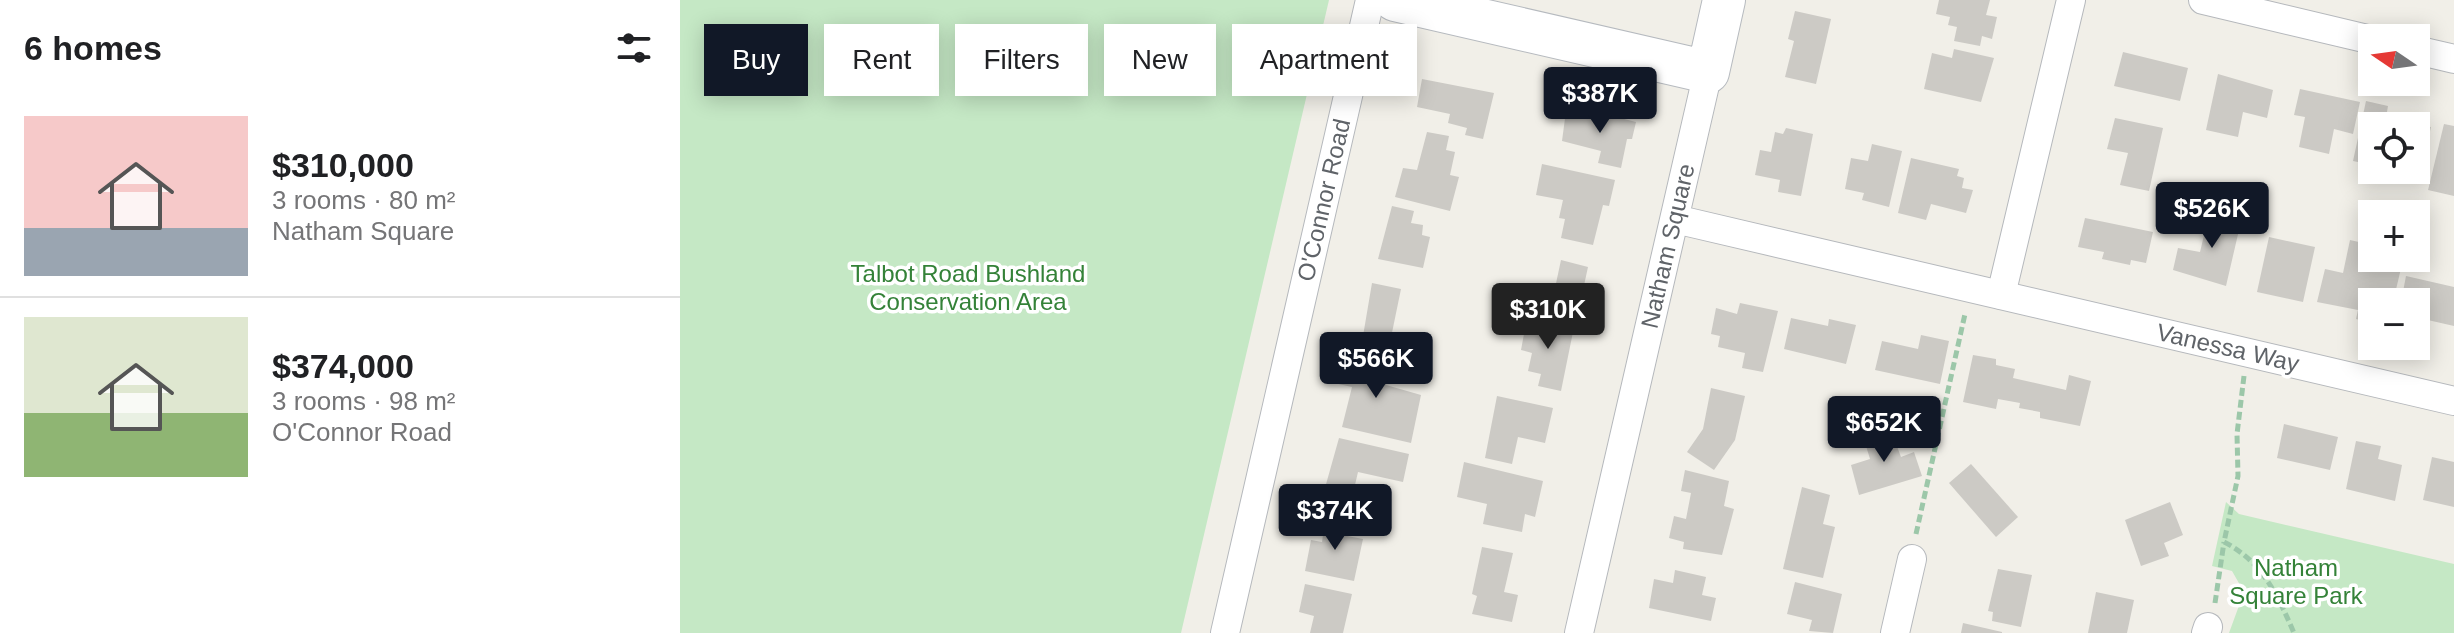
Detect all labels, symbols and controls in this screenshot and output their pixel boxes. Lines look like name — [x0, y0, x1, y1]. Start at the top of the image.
chip: Buy — [704, 24, 808, 96]
chip: Rent — [824, 24, 939, 96]
chip: Filters — [955, 24, 1088, 96]
chip: New — [1104, 24, 1216, 96]
chip: Apartment — [1232, 24, 1417, 96]
north arrow — [2358, 24, 2430, 96]
map controls — [2358, 24, 2430, 360]
icon: filters — [612, 26, 656, 70]
text: 6 homes — [24, 29, 162, 67]
pin: $387K — [1544, 67, 1656, 135]
text: $387K — [1562, 78, 1638, 108]
button: locate — [2358, 112, 2430, 184]
street label: O'Connor Road — [1292, 116, 1355, 284]
text: $310,000 — [272, 146, 414, 184]
icon: home — [88, 148, 184, 244]
street label: Natham Square — [1635, 161, 1700, 331]
pin: $526K — [2156, 182, 2268, 250]
text: 3 rooms · 80 m² — [272, 185, 456, 215]
text: $526K — [2174, 193, 2250, 223]
button: + — [2358, 200, 2430, 272]
text: Natham Square — [272, 216, 454, 246]
park label: Talbot Road Bushland Conservation Area — [851, 260, 1085, 315]
pin: $310K — [1492, 283, 1604, 351]
button: − — [2358, 288, 2430, 360]
text: $310K — [1510, 294, 1586, 324]
street label: Vanessa Way — [2154, 318, 2302, 377]
pin: $566K — [1320, 332, 1432, 400]
text: $566K — [1338, 343, 1414, 373]
text: $374,000 — [272, 347, 414, 385]
icon: home — [88, 349, 184, 445]
text: 3 rooms · 98 m² — [272, 386, 456, 416]
pin: $652K — [1828, 396, 1940, 464]
text: $652K — [1846, 407, 1922, 437]
text: O'Connor Road — [272, 417, 452, 447]
pin: $374K — [1279, 484, 1391, 552]
text: $374K — [1297, 495, 1373, 525]
park label: Natham Square Park — [2229, 554, 2364, 609]

